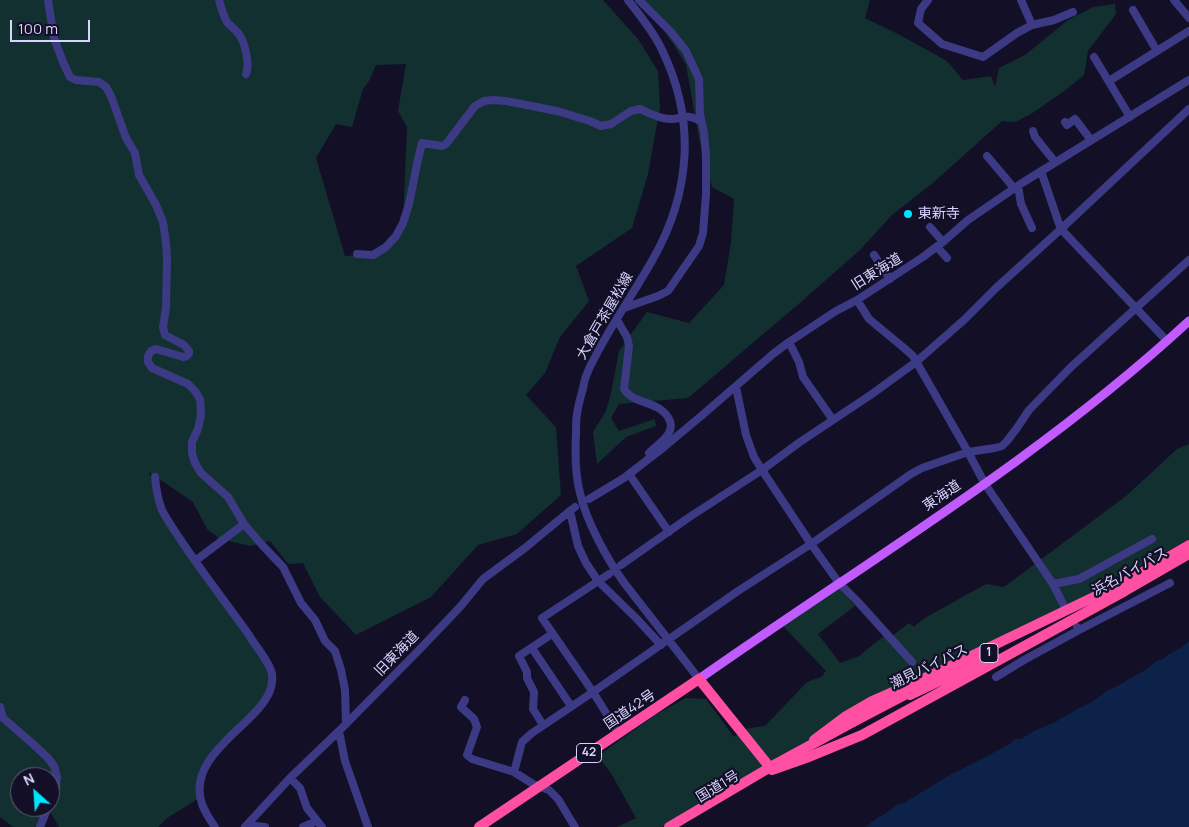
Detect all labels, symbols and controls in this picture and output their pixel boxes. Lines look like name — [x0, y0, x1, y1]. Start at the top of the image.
scale bar — [12, 10, 92, 42]
text: 100 m — [18, 18, 58, 39]
place label: 東新寺 — [918, 206, 960, 222]
marker: 東新寺 — [902, 208, 914, 220]
street label: 旧東海道 — [849, 250, 905, 294]
street label: 大倉戸茶屋松線 — [573, 269, 637, 363]
street label: 東海道 — [920, 477, 964, 515]
street label: 浜名バイパス — [1089, 544, 1171, 600]
street label: 旧東海道 — [372, 628, 422, 680]
street label: 潮見バイパス — [888, 641, 970, 693]
road number: 1 — [980, 644, 998, 662]
street label: 国道42号 — [601, 687, 659, 733]
road number: 42 — [576, 744, 602, 762]
north arrow — [10, 767, 60, 817]
text: N — [20, 768, 37, 790]
street label: 国道1号 — [693, 768, 743, 806]

